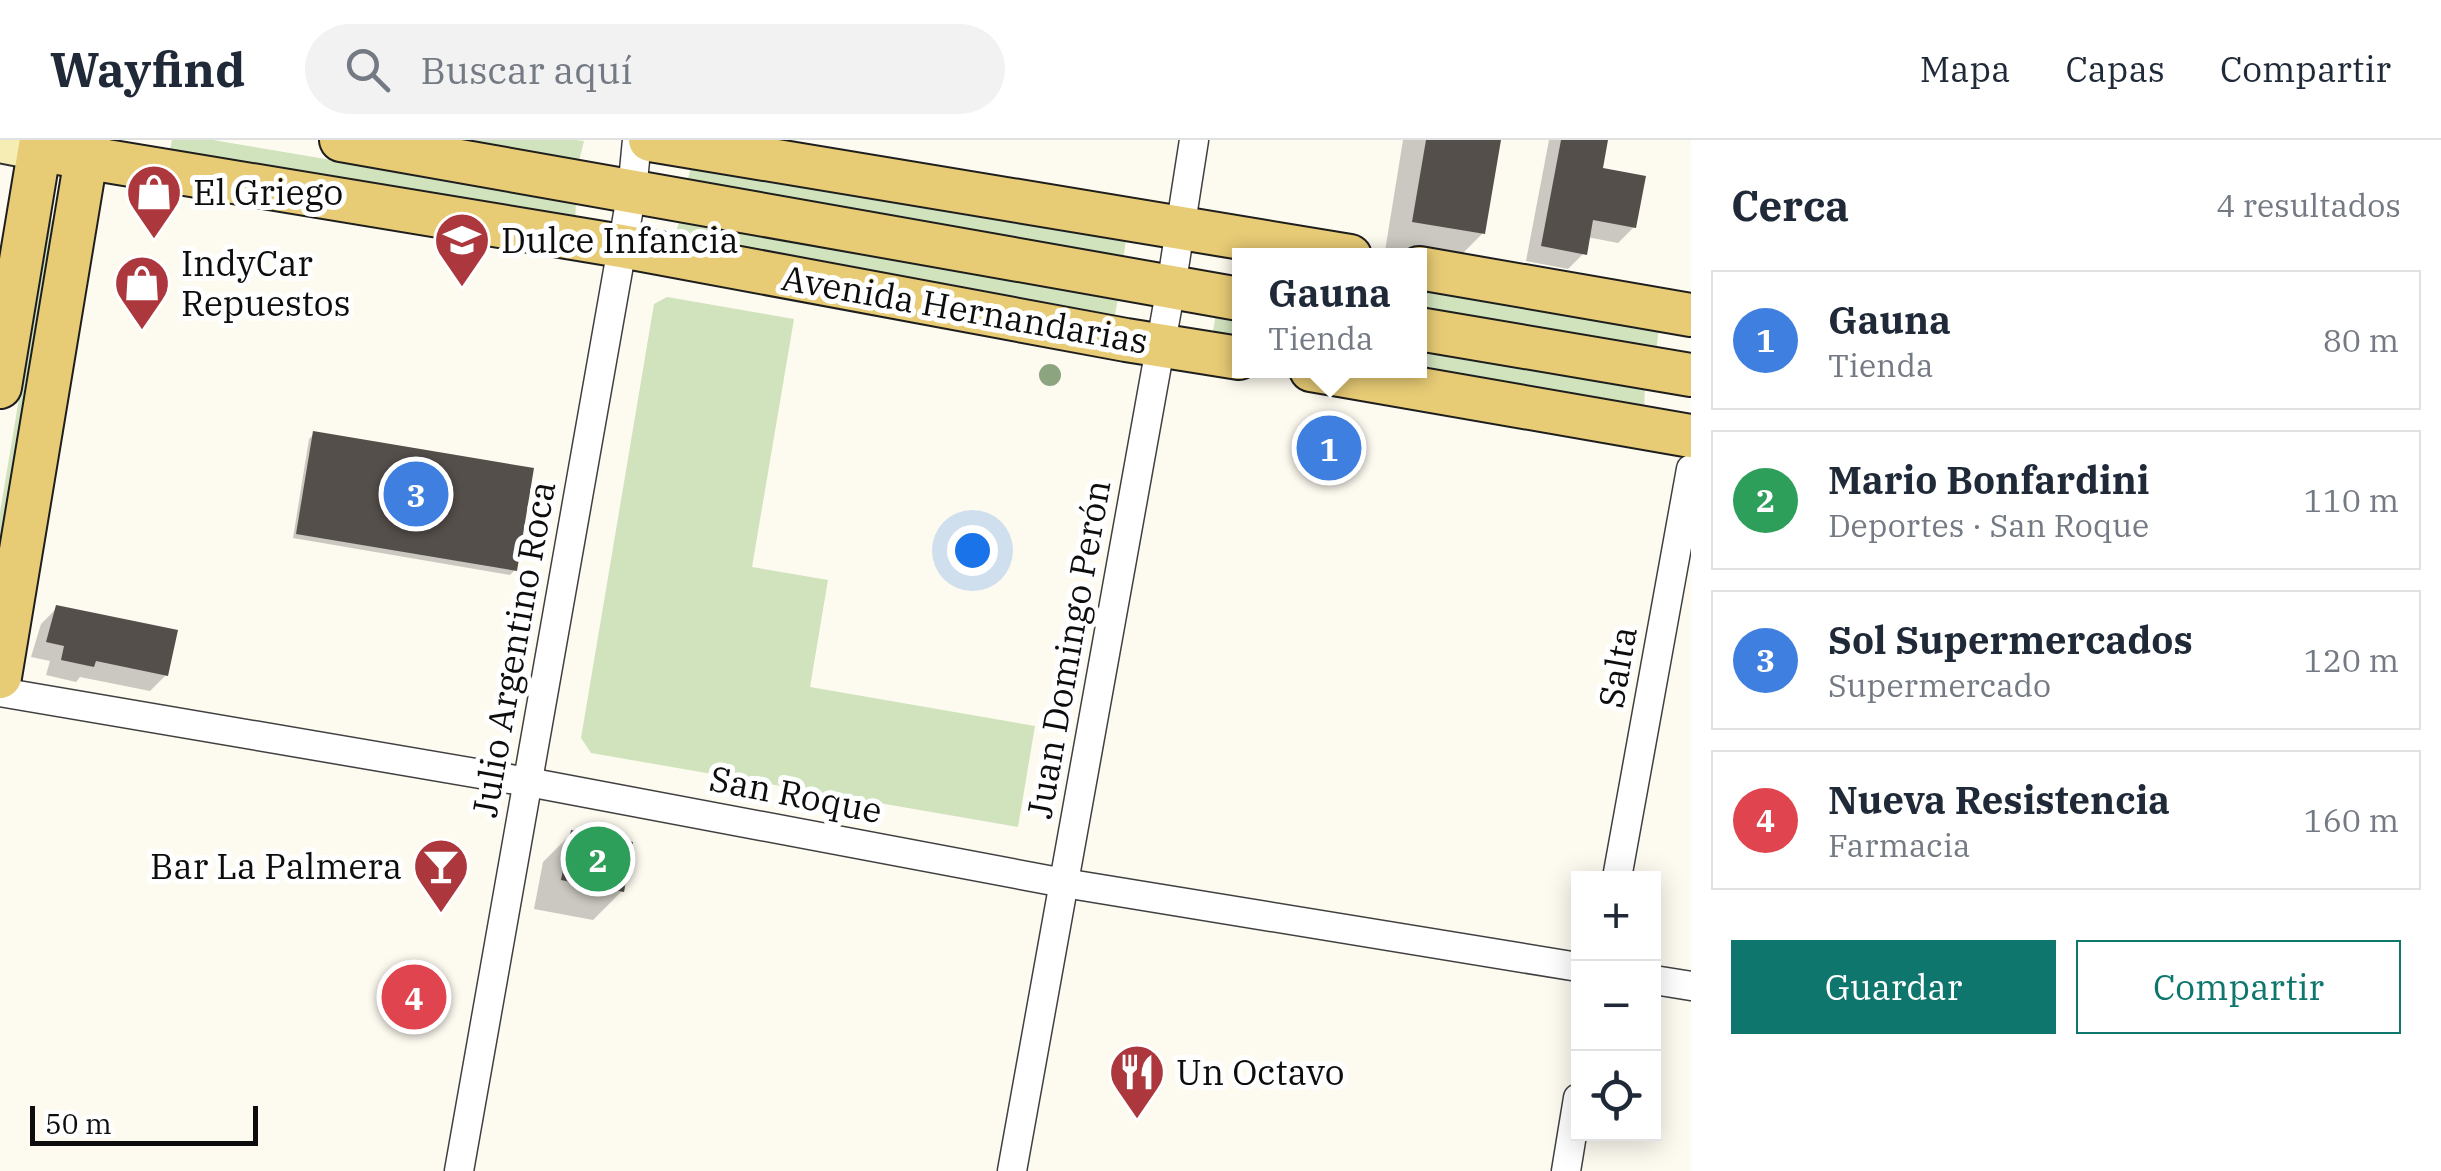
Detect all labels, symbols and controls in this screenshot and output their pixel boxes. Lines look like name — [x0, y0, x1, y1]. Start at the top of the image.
search box — [305, 24, 1005, 114]
text: Wayfind — [50, 38, 245, 100]
icon: search — [340, 42, 395, 97]
text: Buscar aquí — [420, 45, 632, 94]
text: Mapa — [1920, 46, 2010, 92]
text: Capas — [2065, 46, 2165, 92]
text: Compartir — [2220, 46, 2391, 92]
shop icon: El Griego — [124, 162, 184, 241]
place label: El Griego — [193, 169, 343, 215]
text: Cerca — [1731, 178, 1849, 233]
text: 4 resultados — [2216, 184, 2401, 226]
school or university icon: Dulce Infancia — [432, 210, 492, 289]
place label: Dulce Infancia — [501, 217, 739, 263]
place label: IndyCar Repuestos — [181, 240, 351, 326]
popup — [1232, 248, 1427, 378]
shop icon: IndyCar Repuestos — [112, 253, 172, 332]
street label: Avenida Hernandarias — [778, 254, 1152, 364]
text: Gauna — [1268, 268, 1391, 317]
text: Gauna — [1828, 295, 1951, 344]
text: Tienda — [1268, 317, 1374, 359]
text: 1 — [1756, 319, 1775, 361]
text: 80 m — [2323, 319, 2399, 361]
text: Tienda — [1828, 344, 1933, 386]
pin: 1 — [1296, 410, 1362, 486]
text: Mario Bonfardini — [1828, 455, 2150, 504]
pin: 3 — [384, 456, 448, 532]
street label: Juan Domingo Perón — [1016, 476, 1120, 822]
street label: Julio Argentino Roca — [461, 478, 565, 820]
text: 2 — [1756, 479, 1775, 521]
text: 110 m — [2303, 479, 2399, 521]
text: Deportes · San Roque — [1828, 504, 2149, 546]
your location — [947, 525, 998, 576]
text: Sol Supermercados — [1828, 615, 2193, 664]
street label: Salta — [1587, 623, 1647, 711]
text: 3 — [1756, 639, 1775, 681]
text: 120 m — [2303, 639, 2399, 681]
text: Supermercado — [1828, 664, 2051, 706]
street label: San Roque — [706, 755, 886, 833]
text: Nueva Resistencia — [1828, 775, 2170, 824]
text: 4 — [1756, 799, 1775, 841]
text: 160 m — [2303, 799, 2399, 841]
pin: 2 — [566, 822, 630, 896]
text: Farmacia — [1828, 824, 1970, 866]
bar icon: Bar La Palmera — [411, 836, 471, 915]
place label: Bar La Palmera — [150, 843, 402, 889]
map controls — [1571, 871, 1661, 1141]
button: + — [1571, 871, 1661, 961]
button: Guardar — [1731, 940, 2056, 1034]
button: Compartir — [2076, 940, 2401, 1034]
pin: 4 — [382, 960, 446, 1034]
button: − — [1571, 961, 1661, 1051]
restaurant icon: Un Octavo — [1107, 1042, 1167, 1121]
place label: Un Octavo — [1176, 1049, 1344, 1095]
button: locate — [1571, 1051, 1661, 1141]
scale bar — [30, 1101, 258, 1146]
text: 50 m — [45, 1105, 112, 1142]

